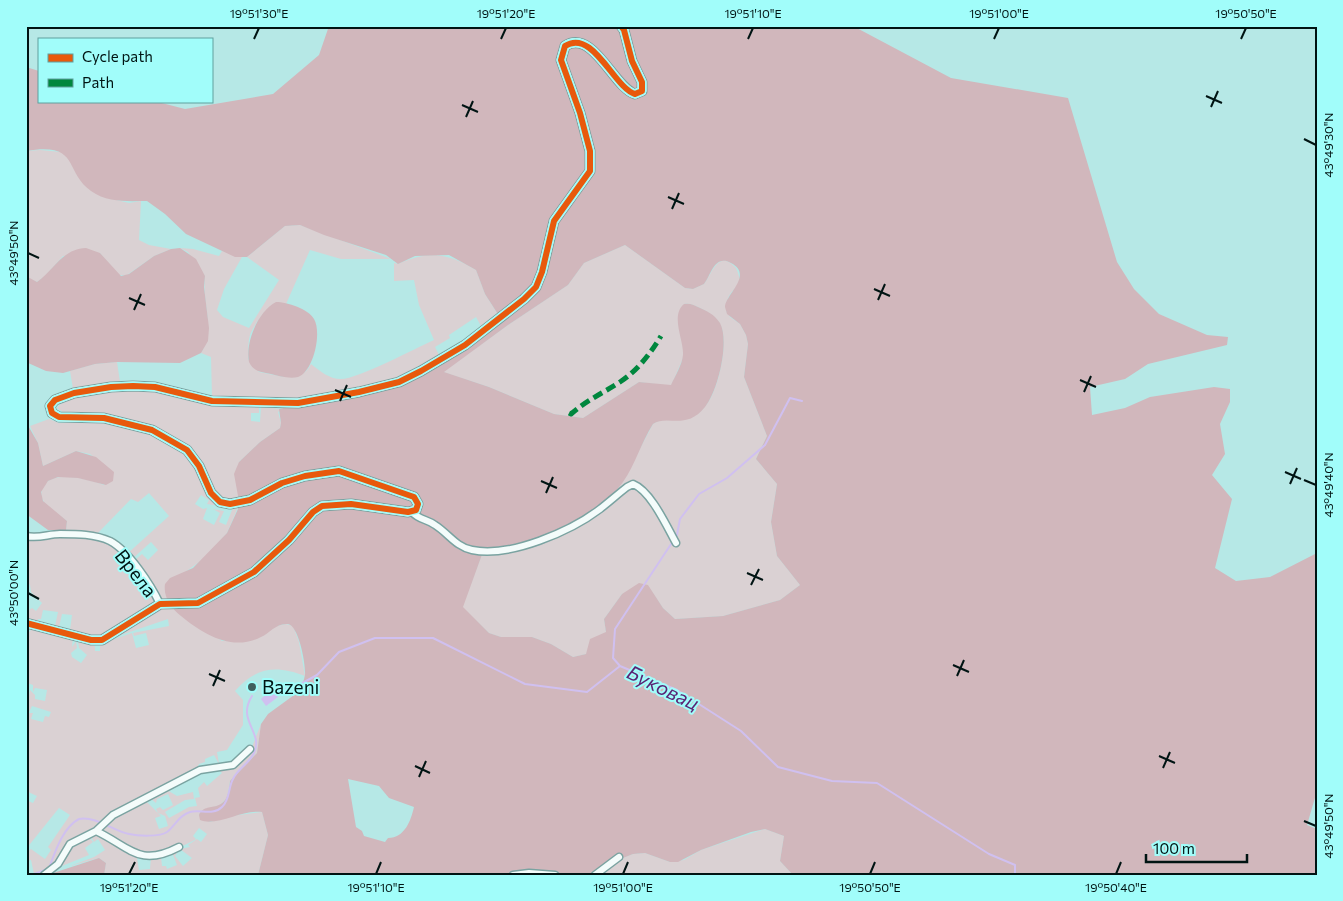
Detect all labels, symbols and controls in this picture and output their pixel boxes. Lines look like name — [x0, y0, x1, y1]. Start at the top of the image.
text: 19°51'30"E — [230, 6, 288, 20]
text: 19°51'20"E — [477, 6, 535, 20]
text: 19°51'10"E — [724, 6, 782, 20]
text: 19°51'00"E — [969, 6, 1029, 20]
text: 19°50'50"E — [1215, 6, 1277, 20]
legend — [38, 38, 212, 102]
text: Cycle path — [82, 47, 153, 65]
text: Path — [82, 73, 114, 91]
text: 43°49'30"N — [1321, 113, 1335, 177]
text: 43°49'50"N — [6, 221, 20, 285]
text: 43°49'40"N — [1321, 452, 1335, 518]
street label: Врела — [111, 544, 162, 601]
text: 43°50'00"N — [6, 560, 20, 626]
water label: Буковац — [623, 659, 703, 715]
place label: Bazeni — [262, 675, 319, 698]
marker: Bazeni — [246, 681, 258, 693]
text: 43°49'50"N — [1321, 794, 1335, 858]
scale bar — [1146, 831, 1247, 863]
text: 100 m — [1153, 839, 1195, 857]
text: 19°51'20"E — [100, 880, 158, 894]
text: 19°51'10"E — [347, 880, 405, 894]
text: 19°51'00"E — [593, 880, 653, 894]
text: 19°50'50"E — [839, 880, 901, 894]
text: 19°50'40"E — [1085, 880, 1147, 894]

